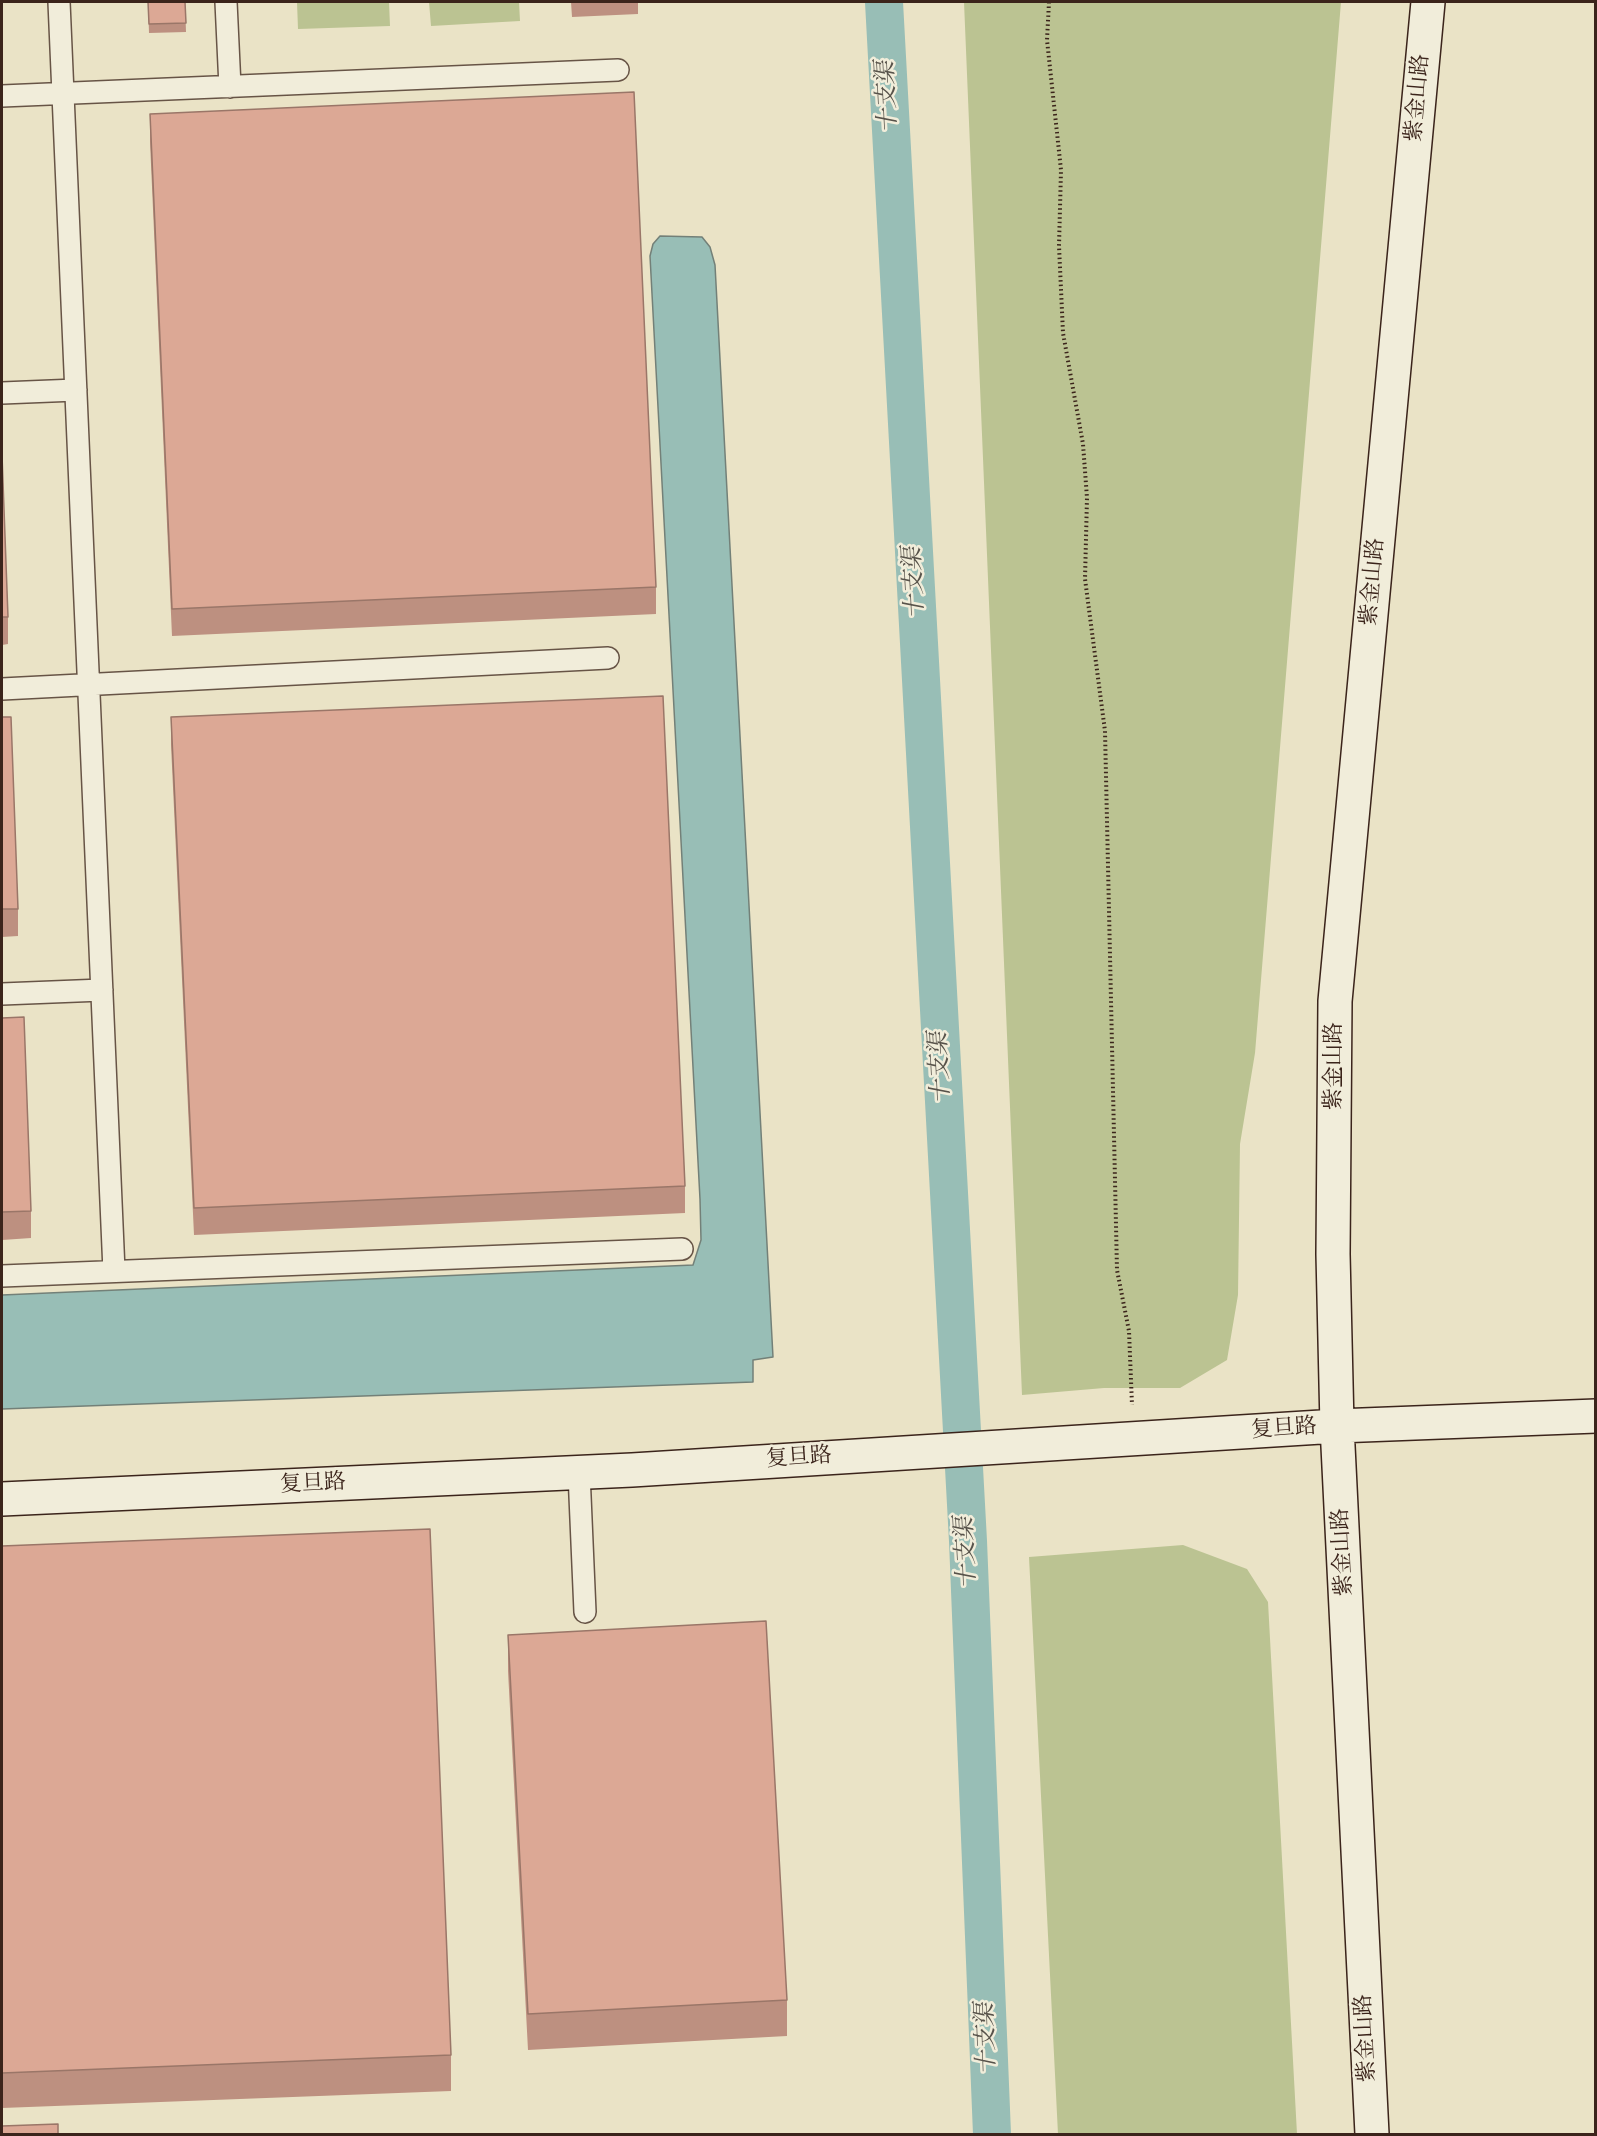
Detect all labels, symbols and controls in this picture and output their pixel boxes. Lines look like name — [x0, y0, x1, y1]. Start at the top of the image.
street label: 紫金山路 — [1402, 53, 1436, 143]
water label: 十支渠 — [873, 60, 905, 134]
street label: 紫金山路 — [1357, 537, 1391, 627]
water label: 十支渠 — [900, 546, 932, 620]
street label: 紫金山路 — [1322, 1022, 1348, 1110]
water label: 十支渠 — [926, 1031, 958, 1105]
street label: 复旦路 — [1250, 1415, 1318, 1445]
street label: 复旦路 — [765, 1444, 833, 1474]
street label: 复旦路 — [279, 1470, 347, 1500]
street label: 紫金山路 — [1329, 1507, 1359, 1597]
water label: 十支渠 — [952, 1516, 984, 1590]
street label: 紫金山路 — [1352, 1993, 1382, 2083]
water label: 十支渠 — [972, 2003, 1004, 2075]

